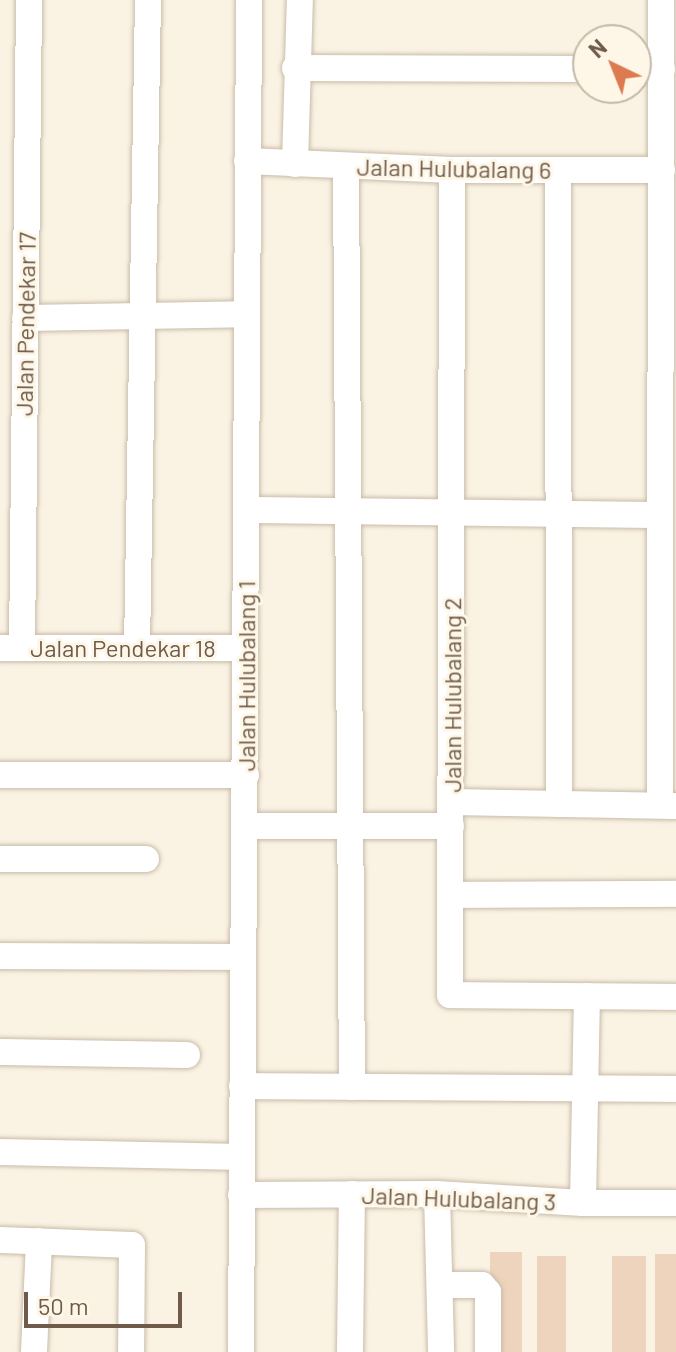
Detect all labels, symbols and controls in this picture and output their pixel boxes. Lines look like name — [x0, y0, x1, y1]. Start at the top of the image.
north arrow — [572, 24, 652, 104]
text: N — [583, 33, 611, 62]
street label: Jalan Hulubalang 6 — [356, 152, 552, 184]
street label: Jalan Pendekar 17 — [9, 232, 41, 416]
street label: Jalan Hulubalang 1 — [232, 581, 260, 771]
street label: Jalan Hulubalang 2 — [438, 597, 466, 793]
street label: Jalan Pendekar 18 — [30, 634, 216, 662]
street label: Jalan Hulubalang 3 — [361, 1180, 557, 1216]
scale bar — [28, 1276, 186, 1326]
text: 50 m — [38, 1291, 89, 1320]

